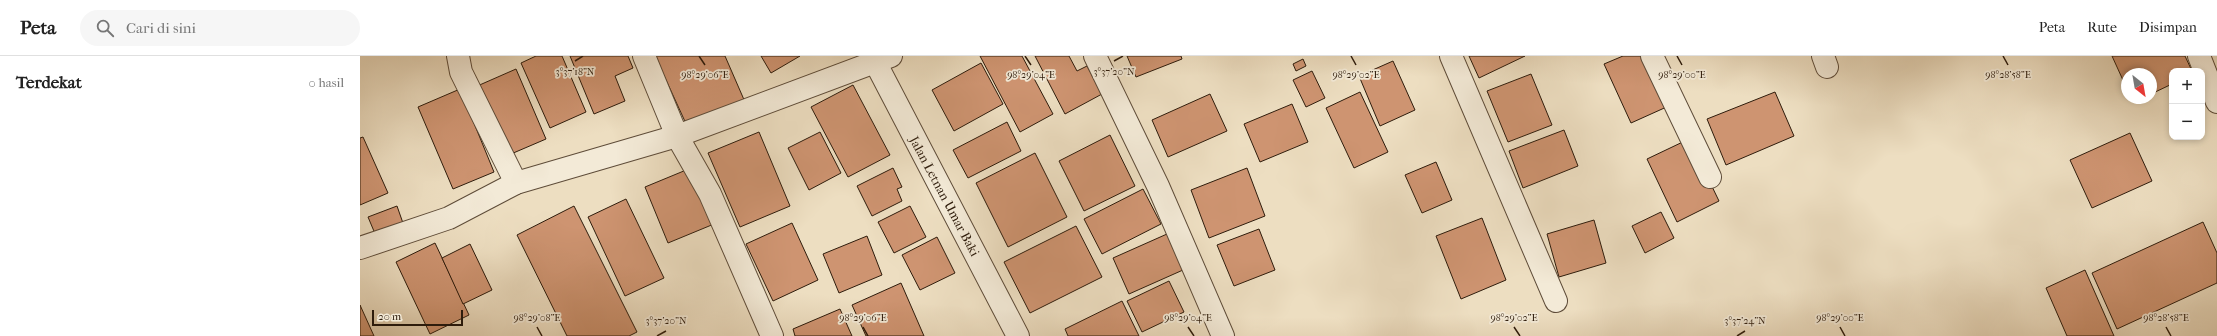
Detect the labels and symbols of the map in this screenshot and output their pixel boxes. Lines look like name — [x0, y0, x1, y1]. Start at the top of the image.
text: 3°37'18"N — [556, 66, 595, 78]
text: 3°37'20"N — [1094, 66, 1135, 78]
north arrow — [2121, 68, 2157, 104]
text: 98°29'06"E — [681, 69, 729, 81]
text: 98°29'04"E — [1007, 69, 1055, 81]
text: 98°29'02"E — [1332, 69, 1380, 81]
text: 98°29'00"E — [1658, 69, 1706, 81]
text: 98°28'58"E — [1985, 69, 2031, 81]
street label: Jalan Letnan Umar Baki — [906, 133, 983, 259]
scale bar — [372, 308, 463, 327]
text: 98°29'08"E — [514, 312, 560, 324]
text: 98°29'06"E — [839, 312, 887, 324]
text: 98°29'04"E — [1164, 312, 1212, 324]
text: 98°29'02"E — [1490, 312, 1538, 324]
text: 98°29'00"E — [1816, 312, 1864, 324]
text: 98°28'58"E — [2143, 312, 2189, 324]
text: 3°37'20"N — [646, 315, 687, 327]
text: 3°37'24"N — [1724, 315, 1766, 327]

